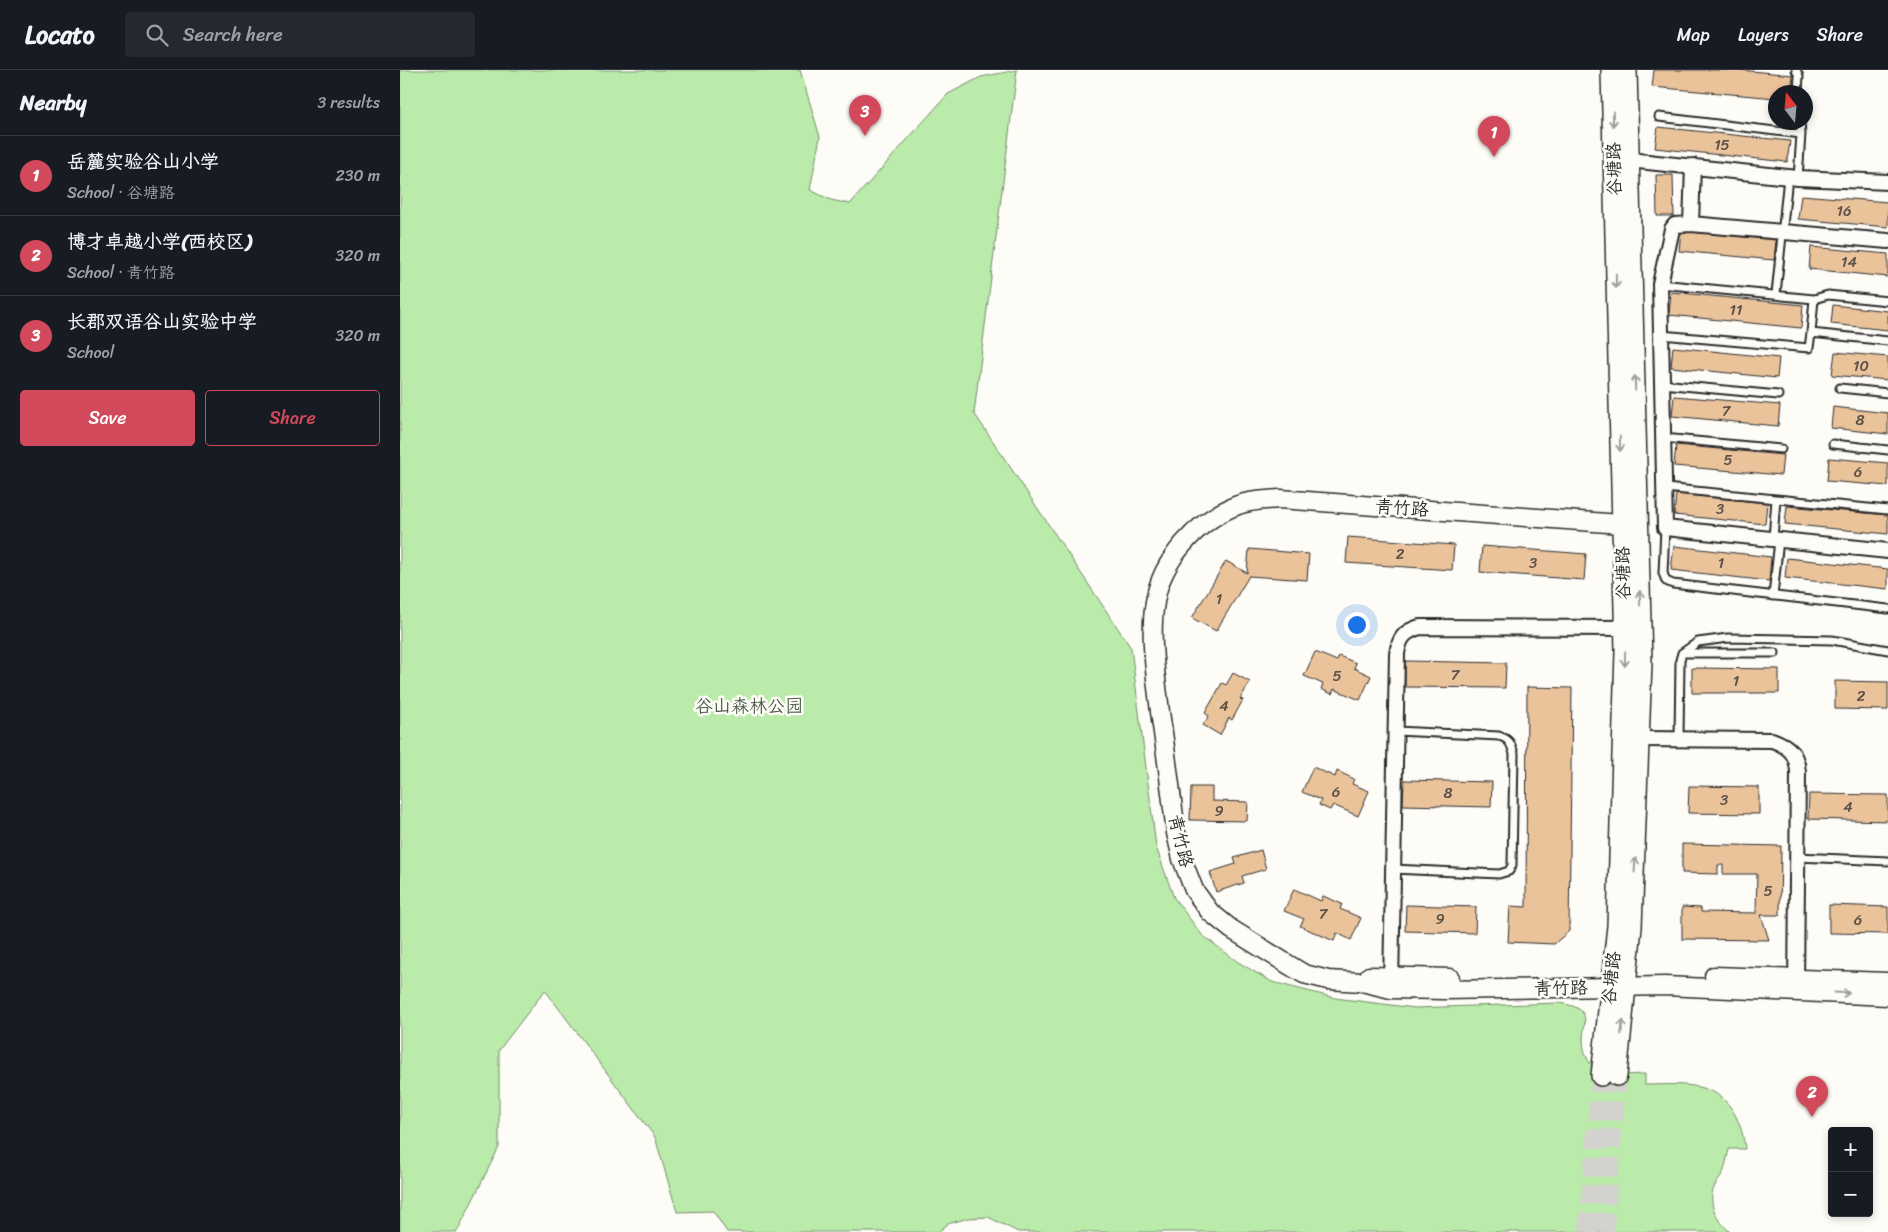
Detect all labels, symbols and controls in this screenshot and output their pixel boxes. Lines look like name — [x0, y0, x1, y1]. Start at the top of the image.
search box — [125, 12, 475, 57]
text: Locato — [25, 14, 95, 56]
text: Search here — [183, 18, 283, 51]
text: Map — [1677, 19, 1710, 51]
text: Layers — [1738, 19, 1789, 51]
text: Share — [1817, 19, 1863, 51]
icon: search — [143, 21, 171, 49]
text: Nearby — [20, 84, 86, 122]
north arrow — [1768, 85, 1813, 130]
text: 3 results — [317, 88, 380, 117]
pin: 3 — [849, 95, 881, 136]
one-way arrow — [1608, 110, 1617, 126]
pin: 1 — [1478, 116, 1510, 157]
house number: 15 — [1714, 132, 1730, 158]
street label: 谷塘路 — [1598, 142, 1630, 196]
text: 岳麓实验谷山小学 — [67, 145, 219, 178]
text: 1 — [33, 161, 39, 190]
text: 230 m — [335, 161, 380, 190]
text: School · 谷塘路 — [67, 178, 175, 207]
house number: 16 — [1837, 198, 1851, 224]
text: 博才卓越小学(西校区) — [67, 225, 251, 258]
text: 2 — [31, 241, 41, 270]
text: 320 m — [335, 241, 380, 270]
house number: 14 — [1841, 249, 1857, 275]
text: School · 青竹路 — [67, 258, 175, 287]
one-way arrow — [1612, 273, 1621, 289]
house number: 11 — [1730, 297, 1742, 323]
text: 长郡双语谷山实验中学 — [67, 305, 257, 338]
text: 3 — [32, 321, 40, 350]
text: 320 m — [335, 321, 380, 350]
text: School — [67, 338, 114, 367]
house number: 10 — [1853, 353, 1869, 379]
one-way arrow — [1630, 375, 1640, 392]
button: Save — [20, 390, 195, 446]
button: Share — [205, 390, 380, 446]
house number: 7 — [1722, 398, 1732, 424]
house number: 8 — [1855, 407, 1865, 433]
one-way arrow — [1615, 435, 1625, 451]
house number: 5 — [1723, 447, 1733, 473]
house number: 6 — [1854, 459, 1862, 485]
street label: 青竹路 — [1374, 490, 1430, 526]
house number: 3 — [1716, 496, 1724, 522]
house number: 2 — [1396, 541, 1405, 567]
street label: 谷塘路 — [1607, 546, 1639, 600]
house number: 3 — [1529, 550, 1537, 576]
house number: 1 — [1718, 550, 1724, 576]
house number: 1 — [1216, 586, 1222, 612]
one-way arrow — [1635, 590, 1645, 606]
your location — [1344, 612, 1370, 638]
one-way arrow — [1620, 650, 1630, 666]
house number: 7 — [1451, 662, 1461, 688]
house number: 5 — [1332, 663, 1342, 689]
house number: 1 — [1733, 668, 1739, 694]
house number: 2 — [1857, 683, 1866, 709]
park label: 谷山森林公园 — [695, 690, 803, 722]
house number: 4 — [1219, 693, 1229, 719]
house number: 6 — [1332, 779, 1340, 805]
house number: 8 — [1443, 780, 1453, 806]
house number: 3 — [1720, 787, 1728, 813]
house number: 4 — [1843, 794, 1853, 820]
house number: 9 — [1214, 798, 1224, 824]
street label: 青竹路 — [1159, 811, 1203, 871]
one-way arrow — [1630, 857, 1640, 874]
house number: 5 — [1763, 878, 1773, 904]
house number: 7 — [1319, 901, 1329, 927]
house number: 9 — [1435, 906, 1445, 932]
house number: 6 — [1854, 907, 1862, 933]
street label: 谷塘路 — [1592, 949, 1630, 1007]
street label: 青竹路 — [1534, 972, 1588, 1004]
one-way arrow — [1833, 989, 1849, 998]
one-way arrow — [1617, 1019, 1626, 1035]
pin: 2 — [1796, 1076, 1828, 1117]
map controls — [1828, 1127, 1873, 1217]
button: + — [1828, 1127, 1873, 1172]
button: − — [1828, 1172, 1873, 1217]

